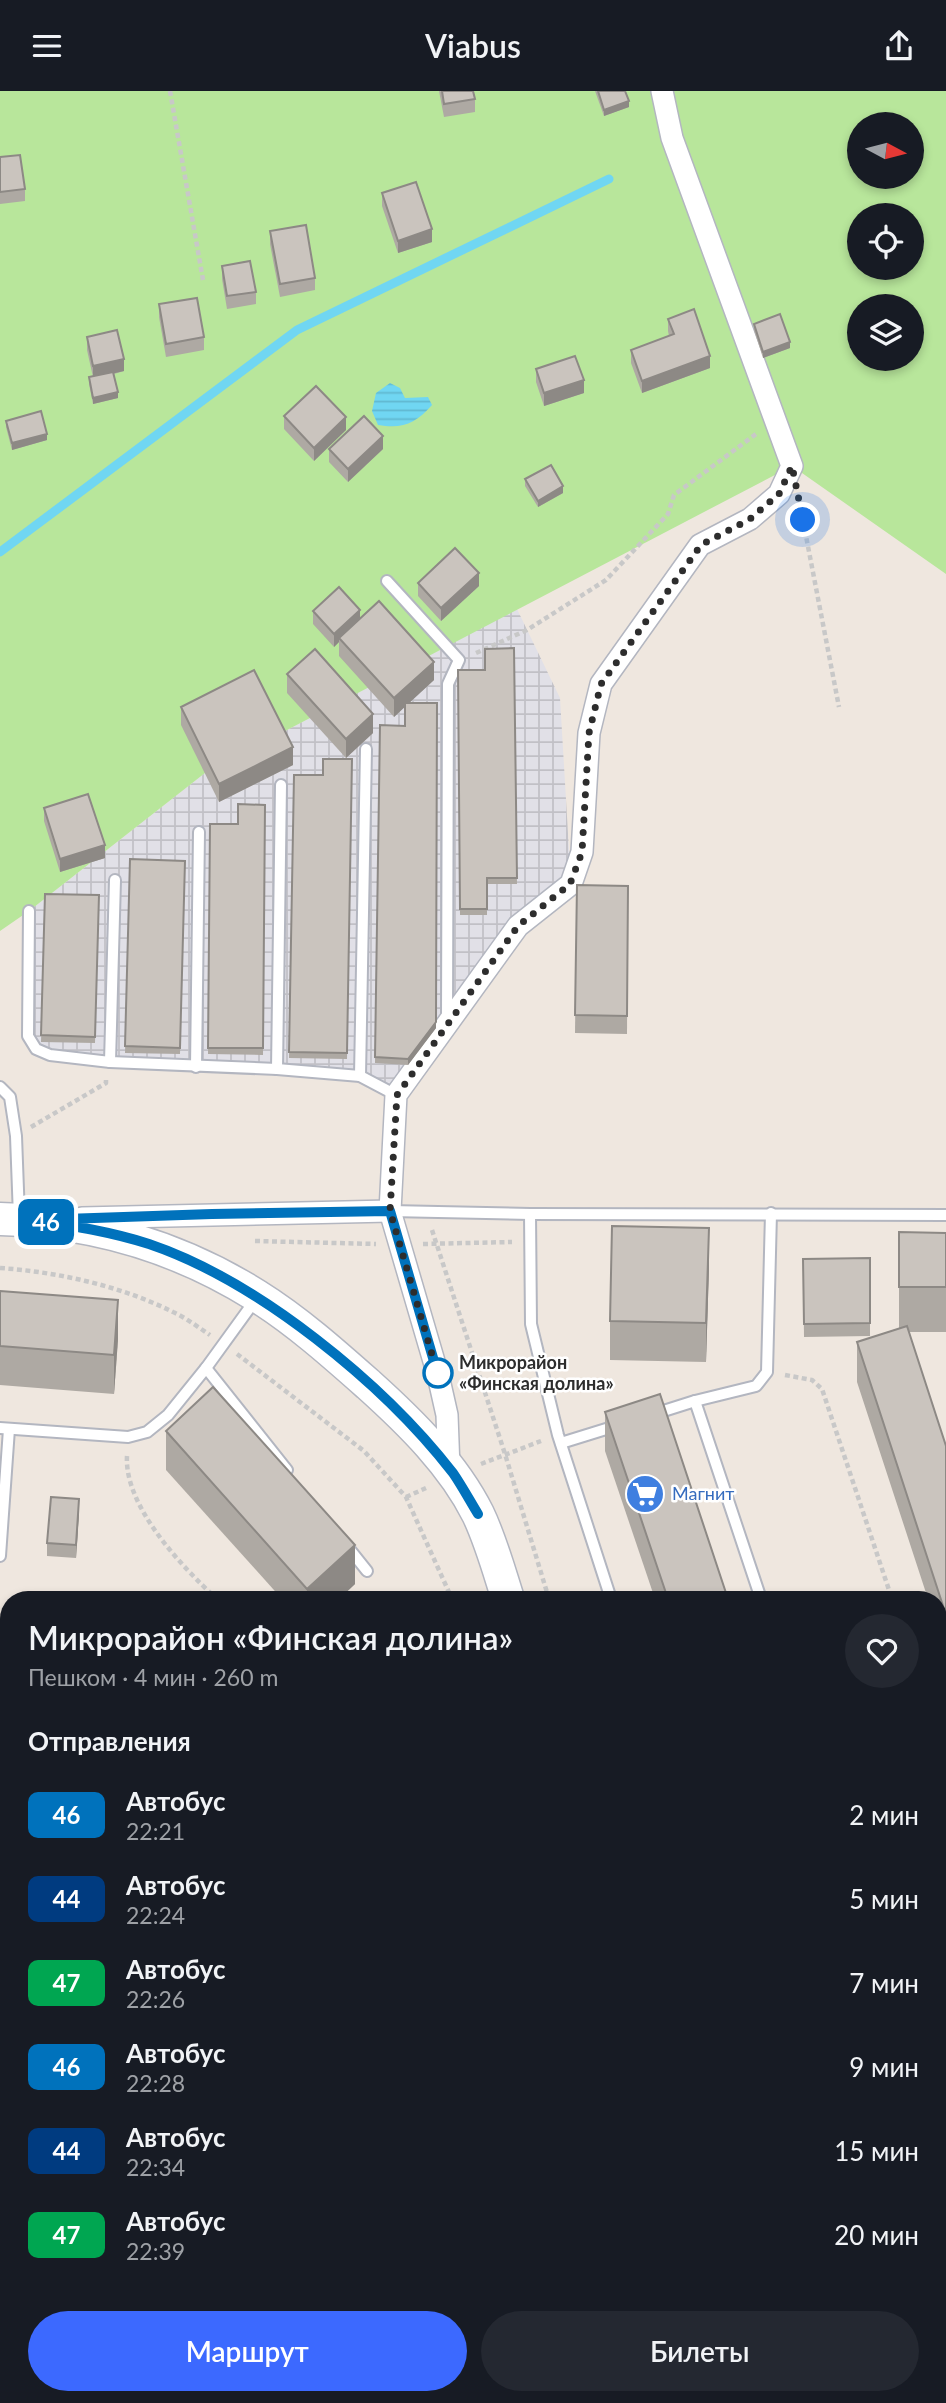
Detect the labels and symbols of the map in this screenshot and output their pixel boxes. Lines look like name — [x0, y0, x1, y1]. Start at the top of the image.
north arrow — [847, 112, 924, 189]
your location — [785, 502, 820, 537]
line badge: 46 — [14, 1199, 78, 1245]
place label: Микрорайон «Финская долина» — [459, 1351, 614, 1394]
marker: Микрорайон «Финская долина» — [423, 1358, 453, 1388]
supermarket icon: Магнит — [624, 1473, 666, 1515]
place label: Магнит — [672, 1482, 734, 1504]

